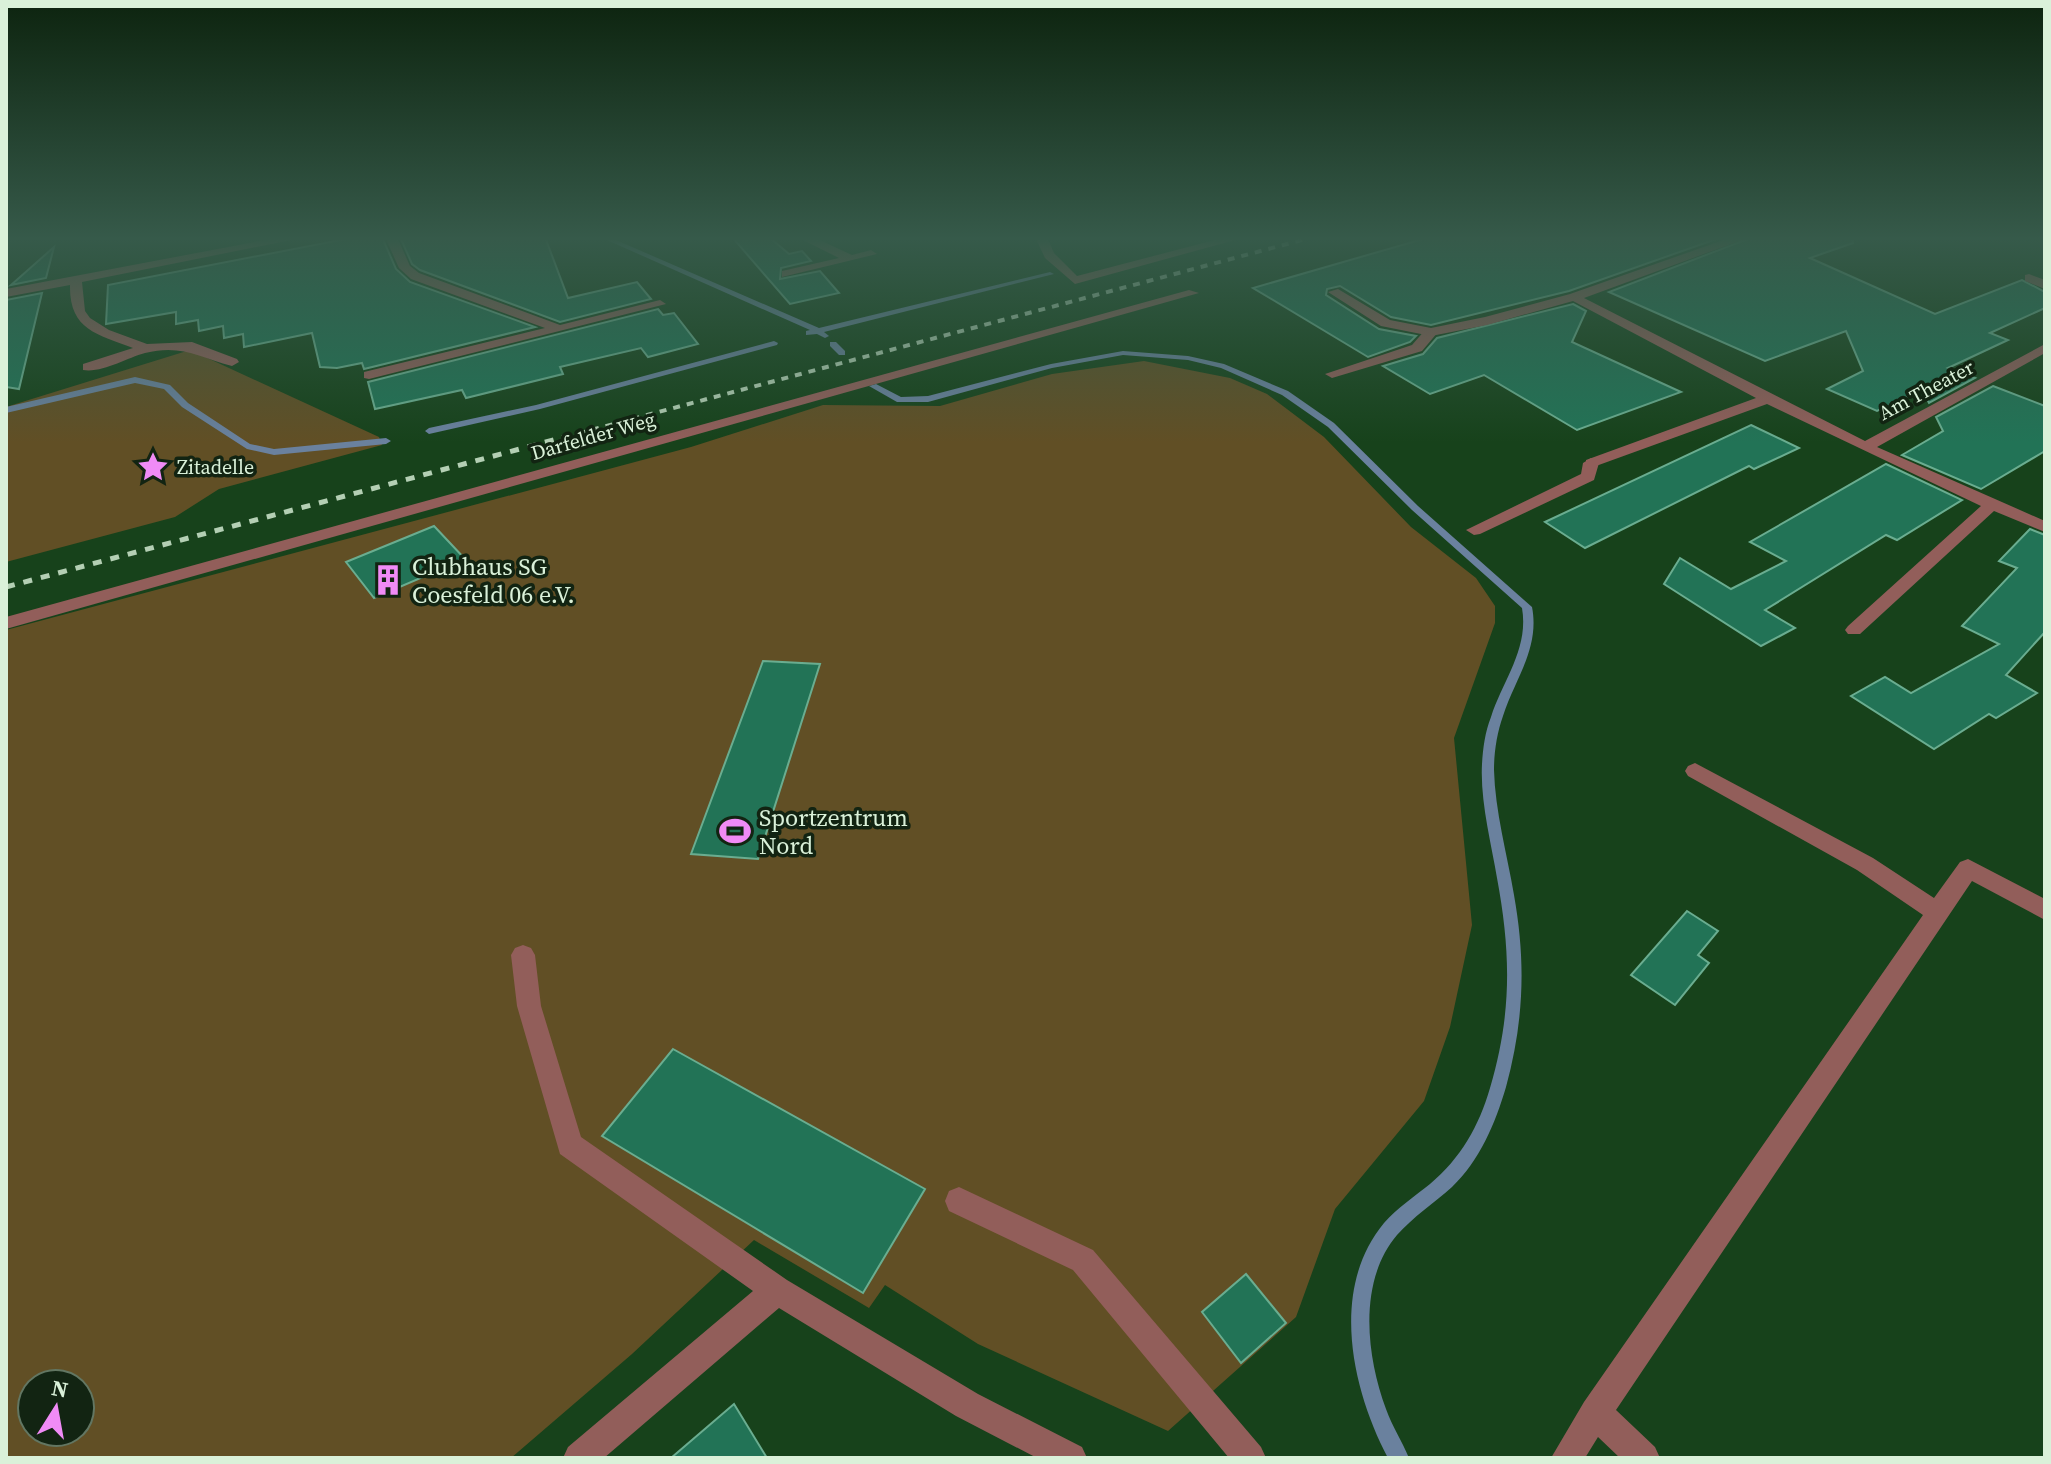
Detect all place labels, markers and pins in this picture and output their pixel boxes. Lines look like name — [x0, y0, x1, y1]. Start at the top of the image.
place icon: Zitadelle — [136, 450, 170, 484]
place label: Zitadelle — [177, 453, 254, 481]
place label: Clubhaus SG Coesfeld 06 e.V. — [412, 550, 575, 611]
building icon: Clubhaus SG Coesfeld 06 e.V. — [371, 563, 405, 597]
place label: Sportzentrum Nord — [759, 801, 908, 862]
sports icon: Sportzentrum Nord — [718, 814, 752, 848]

